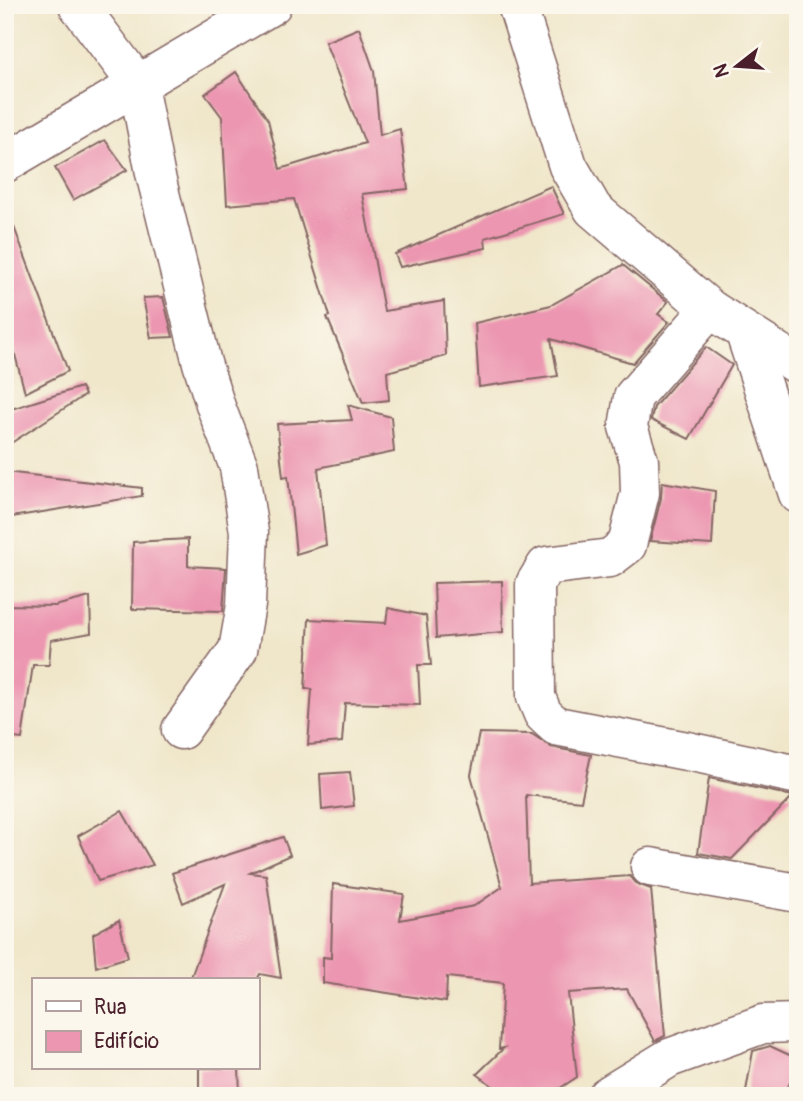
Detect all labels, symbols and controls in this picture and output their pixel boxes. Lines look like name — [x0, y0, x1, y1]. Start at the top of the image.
north arrow — [702, 32, 772, 102]
text: N — [708, 61, 735, 80]
legend — [32, 978, 259, 1070]
text: Rua — [94, 994, 127, 1021]
text: Edifício — [94, 1028, 159, 1055]

